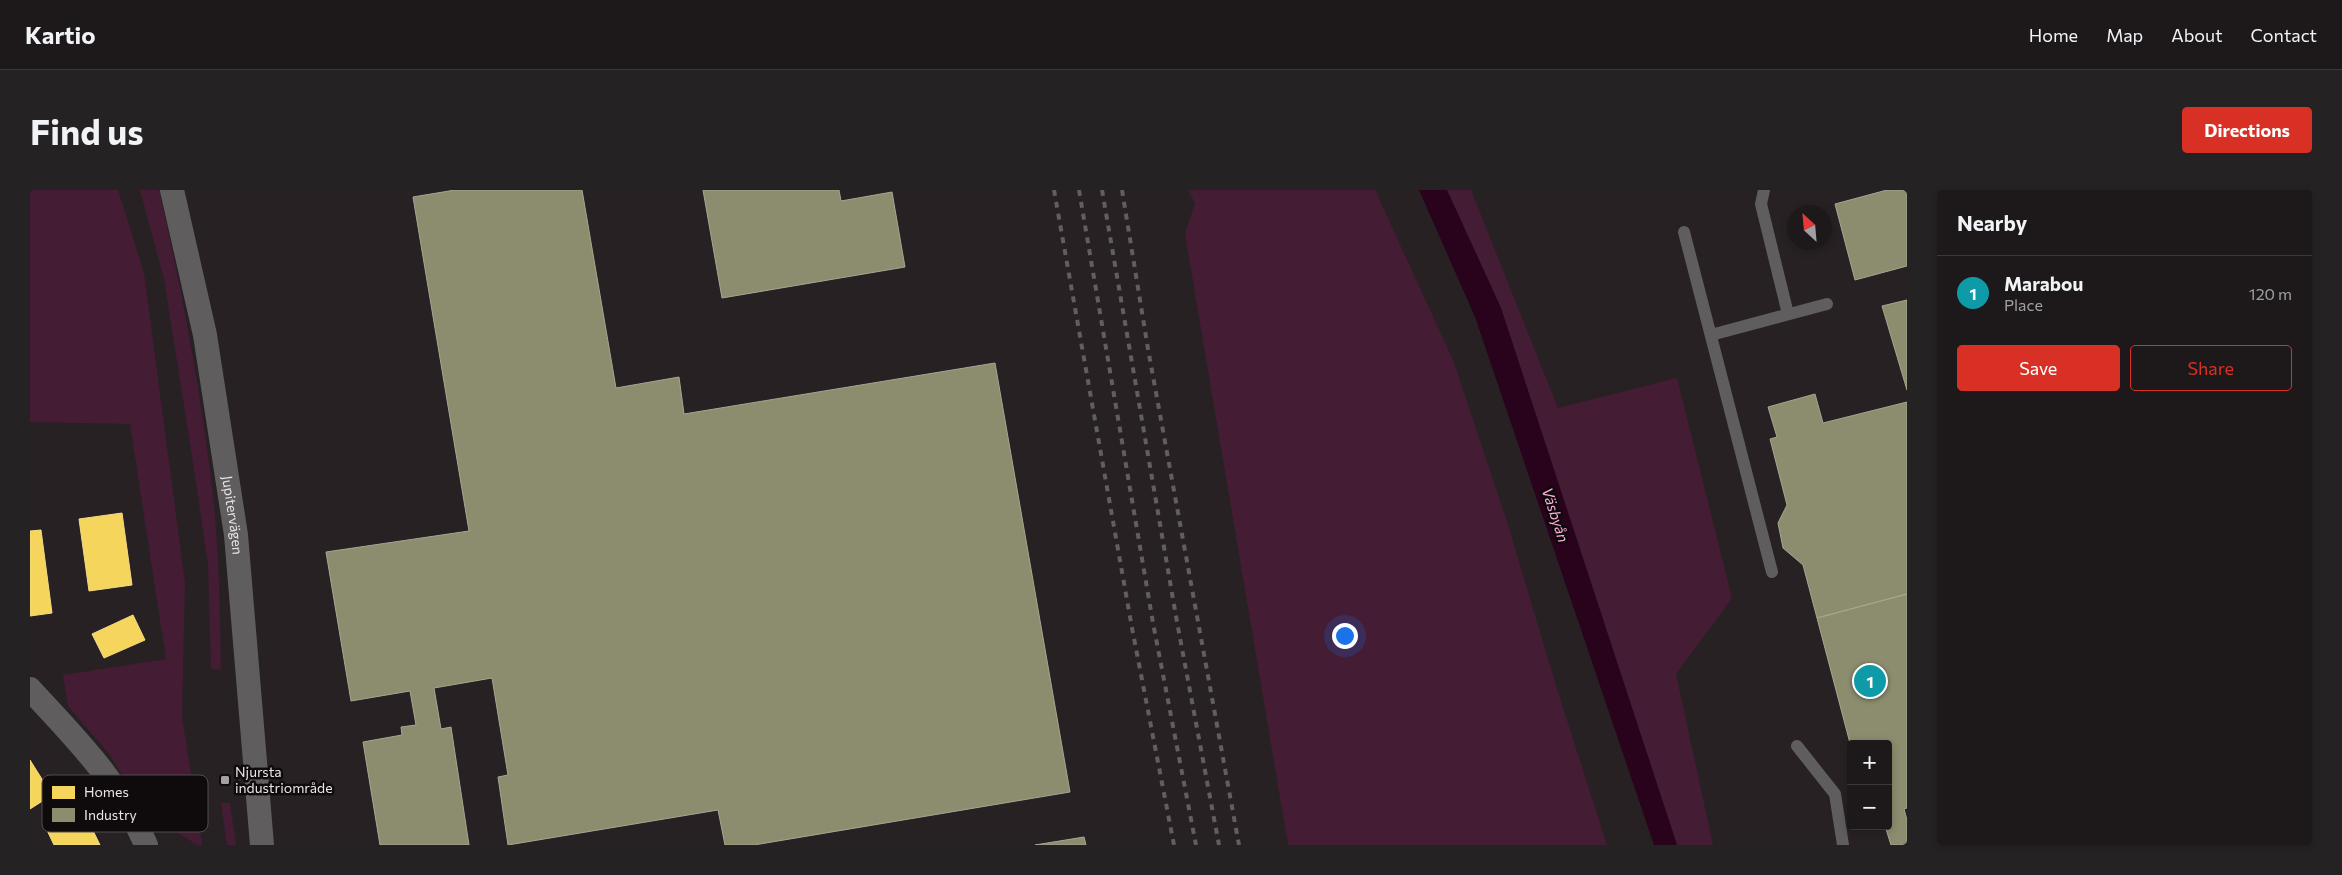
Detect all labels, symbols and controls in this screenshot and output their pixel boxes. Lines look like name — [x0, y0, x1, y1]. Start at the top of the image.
text: Kartio — [25, 20, 95, 49]
text: Home — [2029, 24, 2078, 46]
text: Map — [2106, 24, 2143, 46]
text: About — [2171, 24, 2223, 46]
text: Contact — [2251, 24, 2317, 46]
button: Directions — [2182, 107, 2312, 153]
text: Find us — [30, 109, 144, 152]
north arrow — [1787, 205, 1832, 250]
text: Nearby — [1957, 210, 2027, 235]
text: Marabou — [2004, 272, 2083, 295]
text: 1 — [1969, 284, 1977, 303]
text: 120 m — [2249, 284, 2292, 303]
text: Place — [2004, 295, 2043, 314]
button: Save — [1957, 345, 2120, 391]
button: Share — [2130, 345, 2292, 391]
street label: Jupitervägen — [219, 474, 247, 555]
water label: Väsbyån — [1539, 485, 1573, 544]
your location — [1332, 623, 1358, 649]
pin: 1 — [1854, 662, 1886, 700]
map controls — [1847, 740, 1892, 830]
button: + — [1847, 740, 1892, 785]
place label: Njursta industriområde — [235, 763, 333, 796]
marker: Njursta industriområde — [219, 774, 231, 786]
legend — [42, 775, 208, 832]
text: Homes — [84, 783, 129, 800]
button: − — [1847, 785, 1892, 830]
text: Industry — [84, 806, 137, 823]

